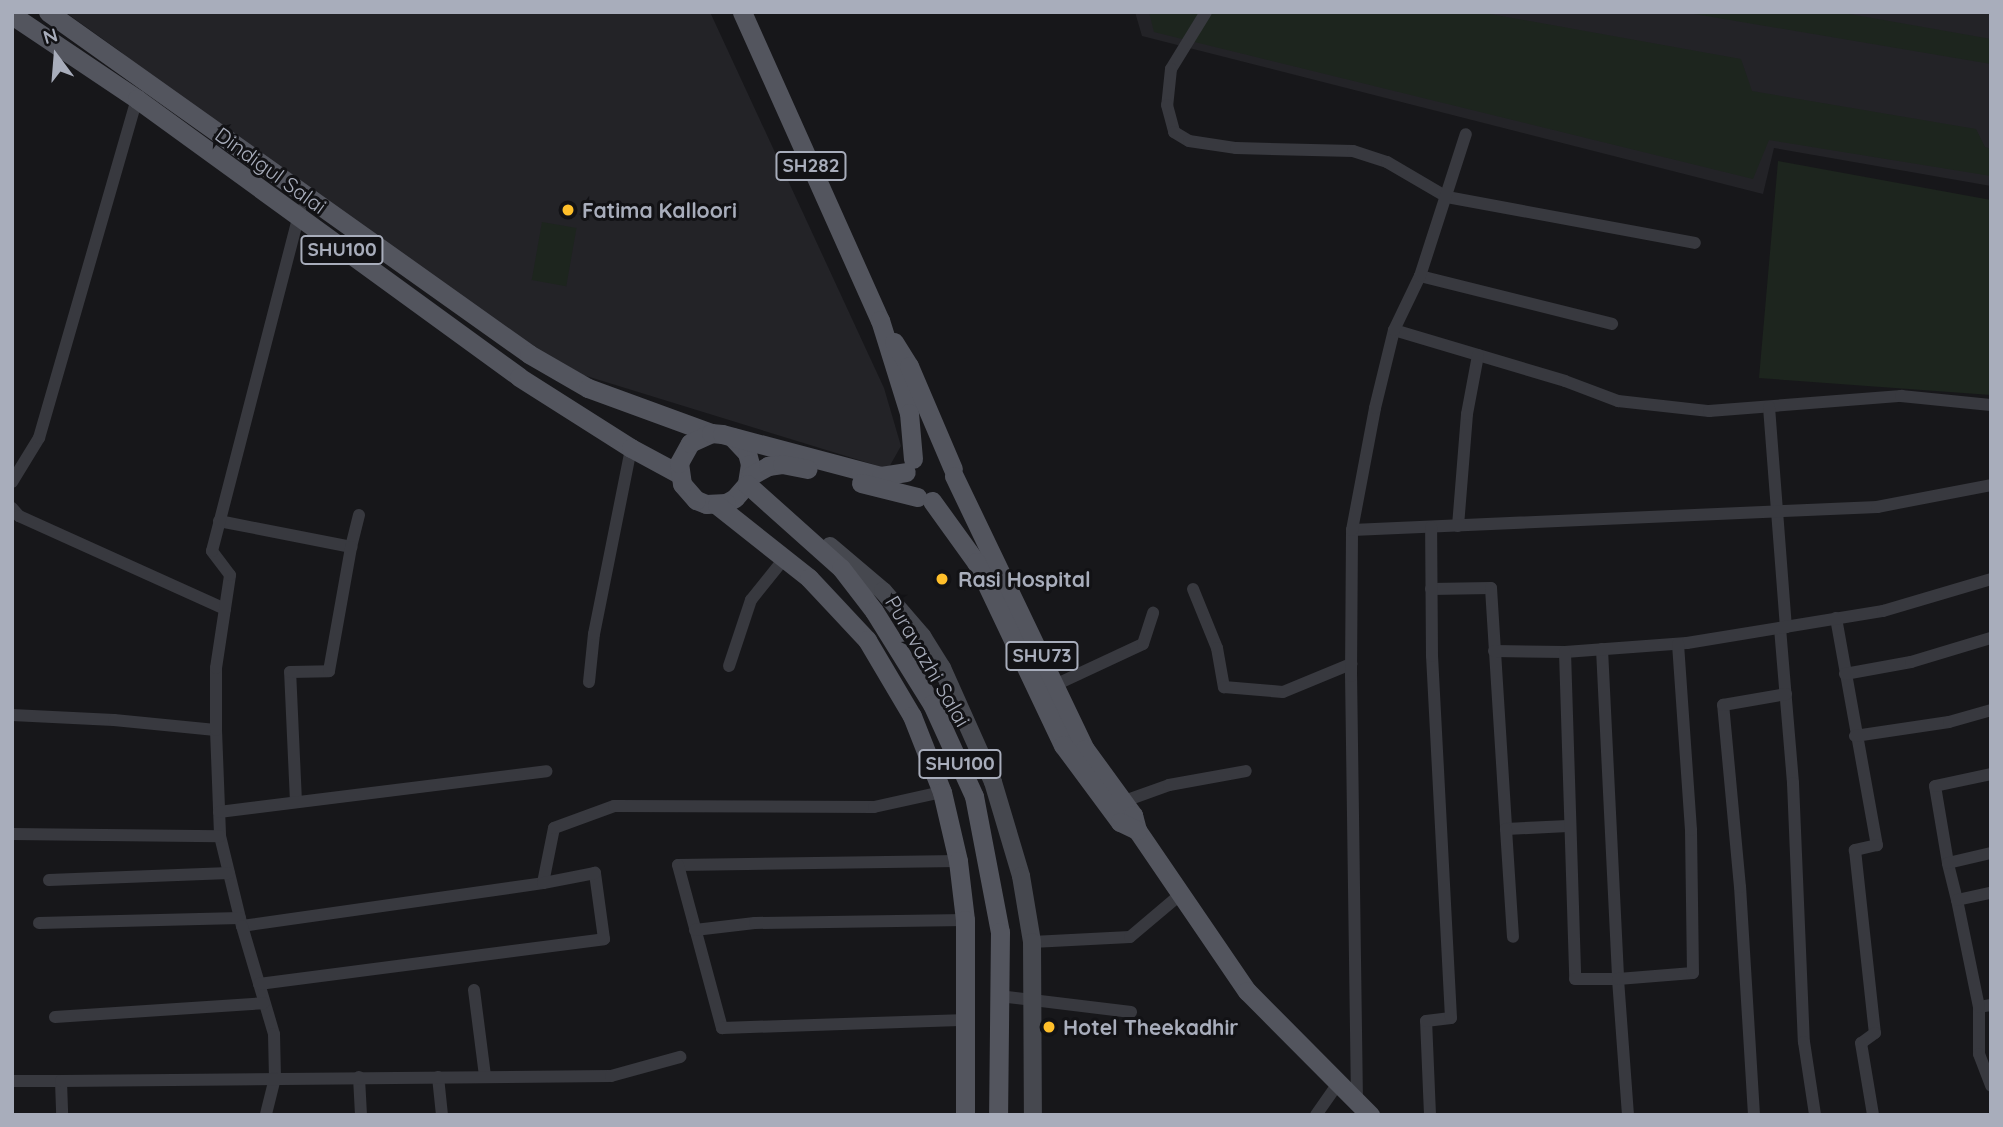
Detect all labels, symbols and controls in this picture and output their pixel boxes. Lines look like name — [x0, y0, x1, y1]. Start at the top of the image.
north arrow — [21, 21, 91, 91]
text: N — [40, 22, 60, 49]
street label: Dindigul Salai — [211, 121, 331, 219]
road number: SH282 — [774, 150, 848, 182]
place label: Fatima Kalloori — [582, 197, 737, 223]
marker: Fatima Kalloori — [560, 202, 576, 218]
road number: SHU100 — [300, 234, 384, 266]
place label: Rasi Hospital — [958, 566, 1091, 592]
marker: Rasi Hospital — [932, 569, 952, 589]
street label: Puravazhi Salai — [880, 591, 976, 731]
road number: SHU73 — [1005, 640, 1079, 671]
road number: SHU100 — [918, 748, 1002, 779]
place label: Hotel Theekadhir — [1063, 1014, 1238, 1040]
marker: Hotel Theekadhir — [1041, 1019, 1057, 1035]

